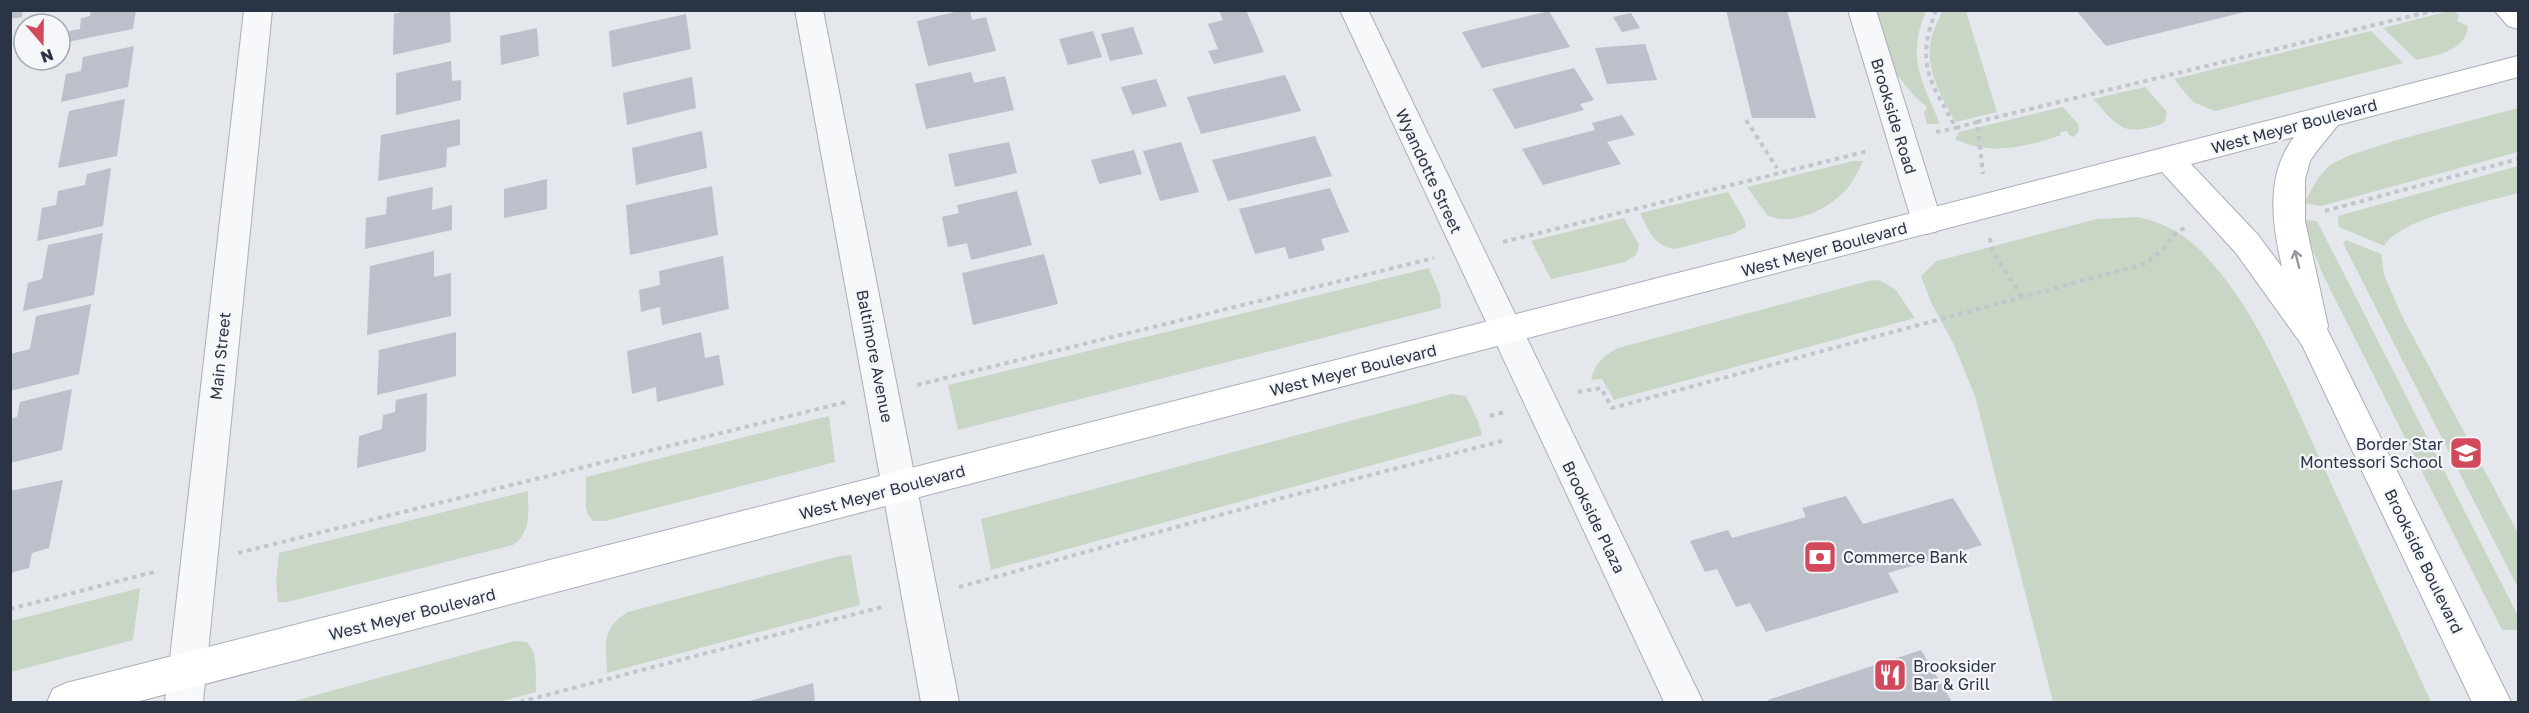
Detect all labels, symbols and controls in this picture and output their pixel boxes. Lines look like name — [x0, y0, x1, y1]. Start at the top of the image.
north arrow — [12, 12, 72, 72]
text: N — [38, 45, 56, 68]
street label: Brookside Road — [1867, 56, 1921, 176]
street label: West Meyer Boulevard — [2209, 94, 2379, 158]
street label: Wyandotte Street — [1391, 105, 1467, 237]
street label: West Meyer Boulevard — [1739, 217, 1909, 281]
one-way arrow — [2291, 249, 2303, 268]
street label: Baltimore Avenue — [852, 288, 898, 424]
street label: Main Street — [205, 311, 235, 401]
street label: West Meyer Boulevard — [1268, 340, 1438, 400]
place label: Border Star Montessori School — [2300, 434, 2443, 472]
school or university icon: Border Star Montessori School — [2448, 435, 2484, 471]
street label: Brookside Plaza — [1558, 457, 1630, 577]
street label: West Meyer Boulevard — [797, 460, 967, 524]
street label: Brookside Boulevard — [2380, 485, 2468, 637]
bank icon: Commerce Bank — [1802, 539, 1838, 575]
place label: Commerce Bank — [1843, 547, 1968, 567]
street label: West Meyer Boulevard — [327, 584, 497, 644]
place label: Brooksider Bar & Grill — [1913, 656, 1996, 694]
restaurant icon: Brooksider Bar & Grill — [1872, 657, 1908, 693]

